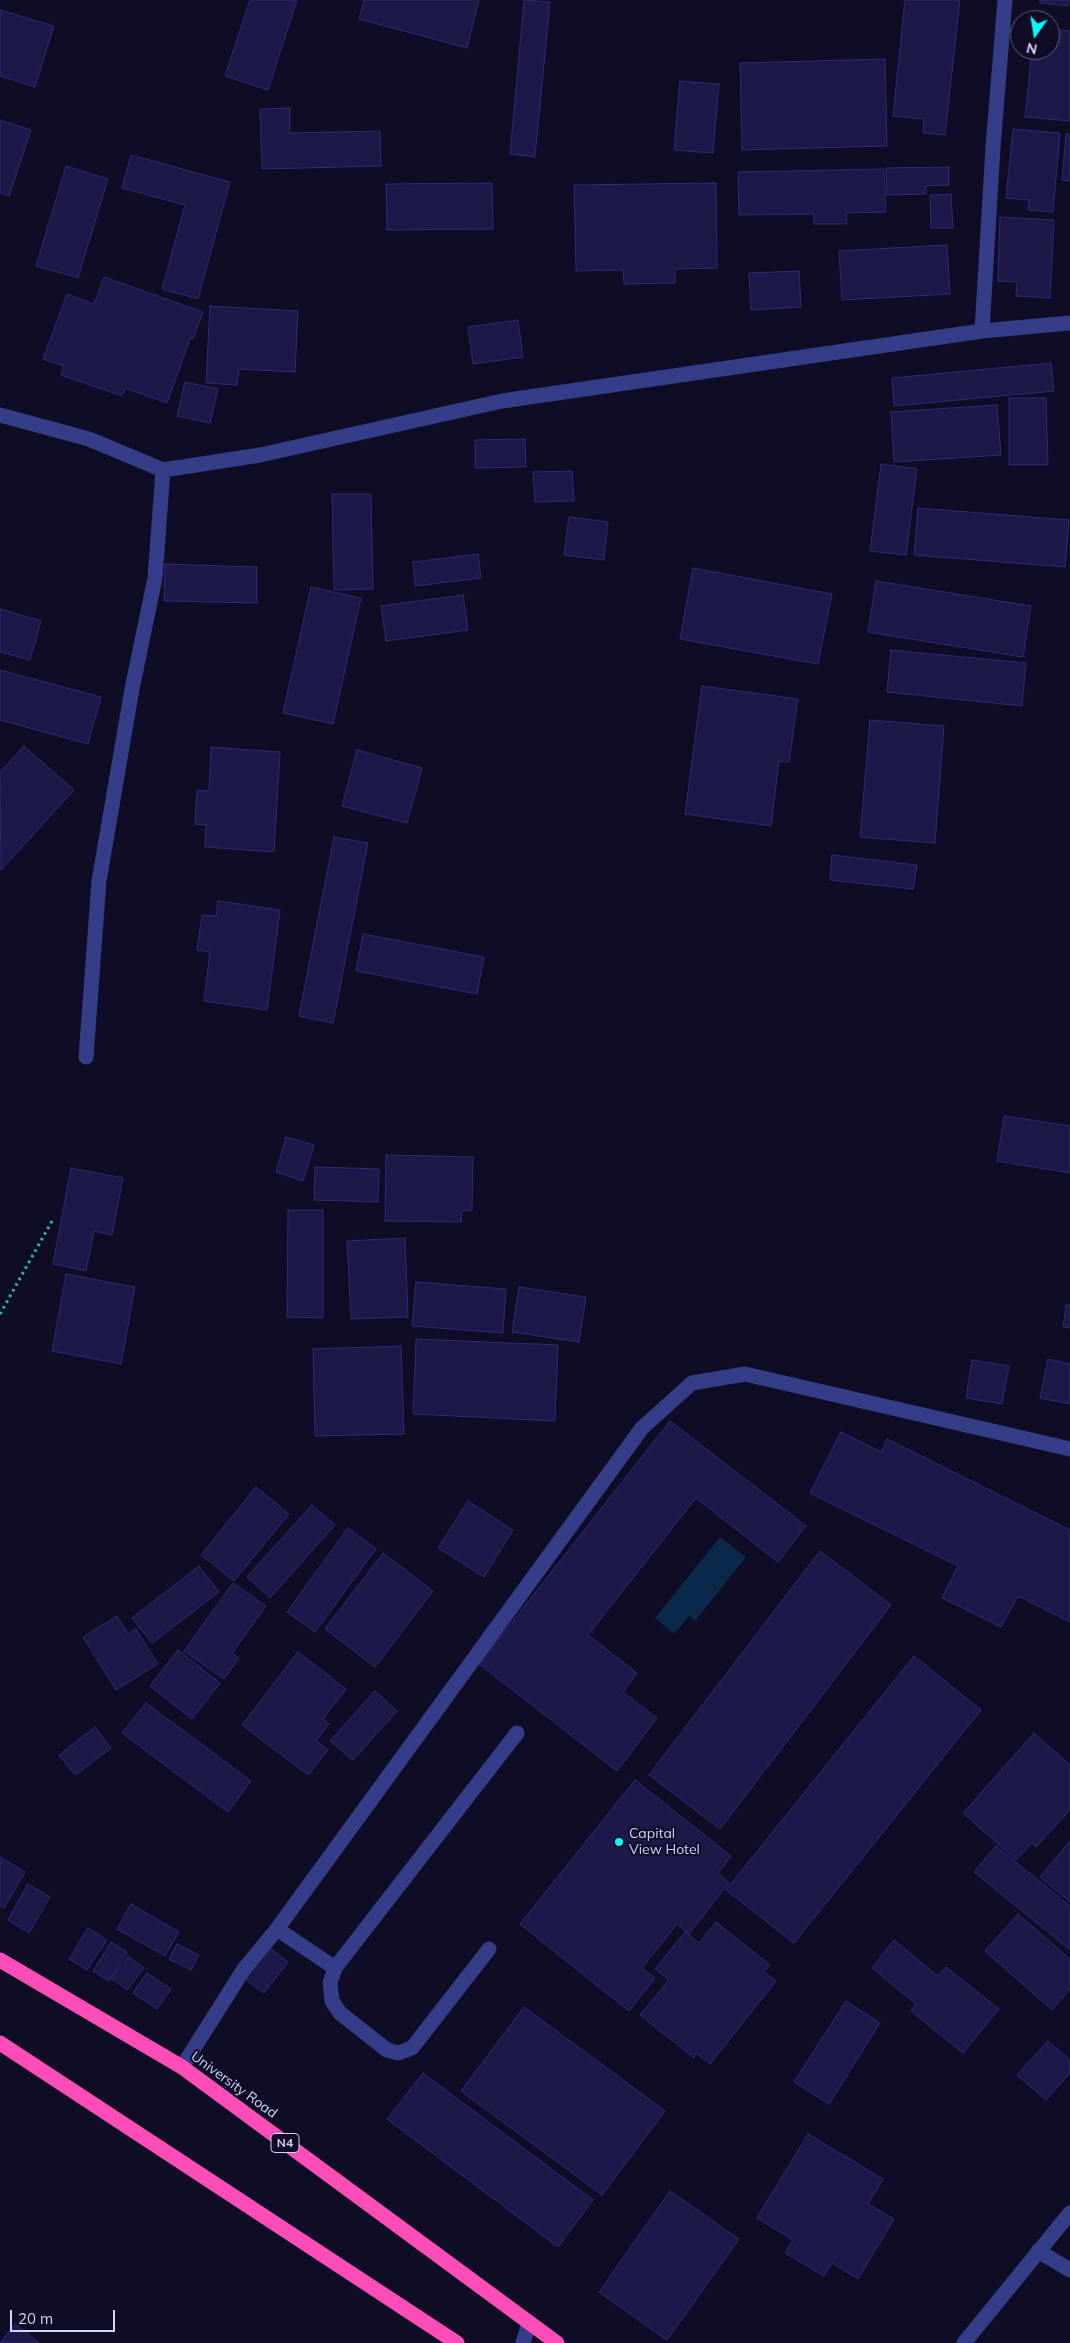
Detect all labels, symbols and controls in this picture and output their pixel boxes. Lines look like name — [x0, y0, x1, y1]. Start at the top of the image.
north arrow — [1010, 10, 1060, 60]
text: N — [1025, 39, 1039, 59]
place label: Capital View Hotel — [629, 1826, 700, 1858]
marker: Capital View Hotel — [613, 1836, 625, 1848]
street label: University Road — [188, 2048, 280, 2122]
road number: N4 — [271, 2134, 299, 2152]
scale bar — [12, 2300, 118, 2332]
text: 20 m — [18, 2309, 53, 2328]

